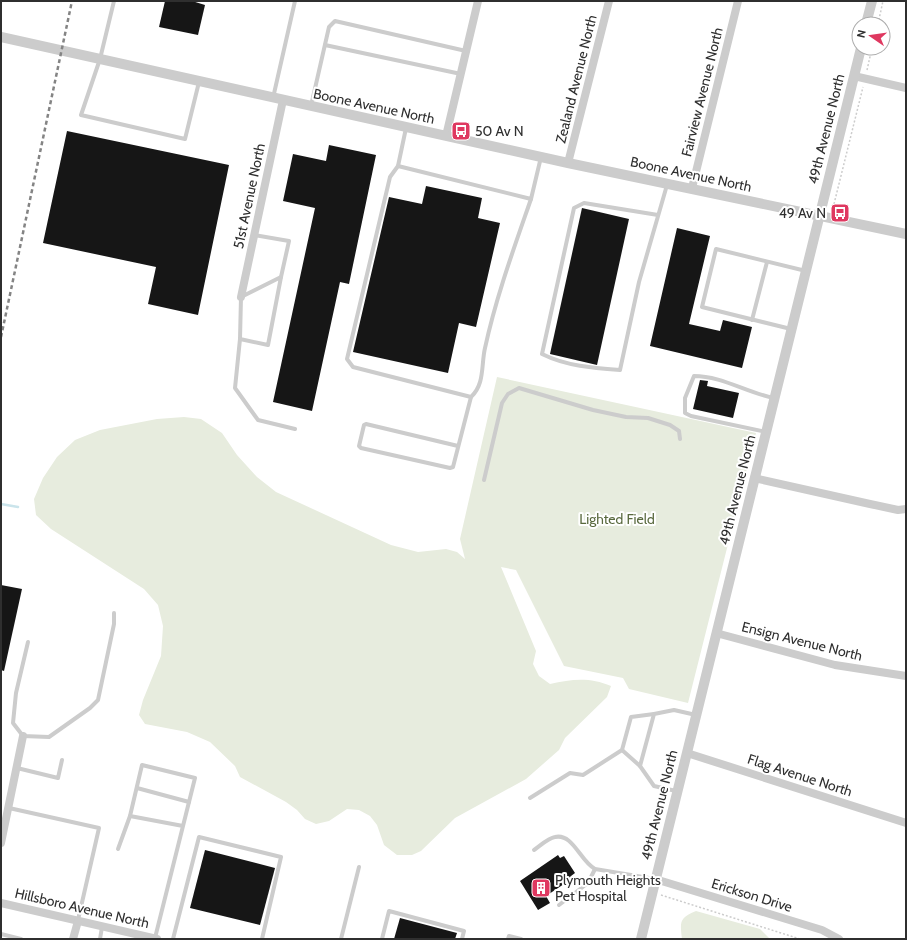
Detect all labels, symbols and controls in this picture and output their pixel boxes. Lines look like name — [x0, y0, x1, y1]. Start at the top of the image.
street label: Zealand Avenue North — [551, 13, 601, 145]
north arrow — [851, 16, 891, 56]
street label: Fairview Avenue North — [677, 25, 727, 159]
text: N — [854, 28, 869, 39]
street label: 49th Avenue North — [804, 72, 848, 186]
street label: Boone Avenue North — [312, 84, 436, 128]
bus stop icon: 50 Av N — [450, 120, 472, 142]
place label: 50 Av N — [475, 122, 524, 140]
street label: 51st Avenue North — [229, 142, 269, 250]
street label: Boone Avenue North — [629, 152, 753, 196]
bus stop icon: 49 Av N — [829, 202, 851, 224]
place label: 49 Av N — [779, 204, 826, 222]
street label: 49th Avenue North — [715, 433, 759, 547]
park label: Lighted Field — [579, 510, 655, 528]
street label: Ensign Avenue North — [740, 617, 864, 665]
street label: 49th Avenue North — [637, 748, 681, 862]
street label: Flag Avenue North — [745, 750, 855, 800]
place label: Plymouth Heights Pet Hospital — [555, 871, 661, 905]
street label: Erickson Drive — [709, 874, 795, 916]
building icon: Plymouth Heights Pet Hospital — [530, 877, 552, 899]
street label: Hillsboro Avenue North — [13, 884, 151, 932]

